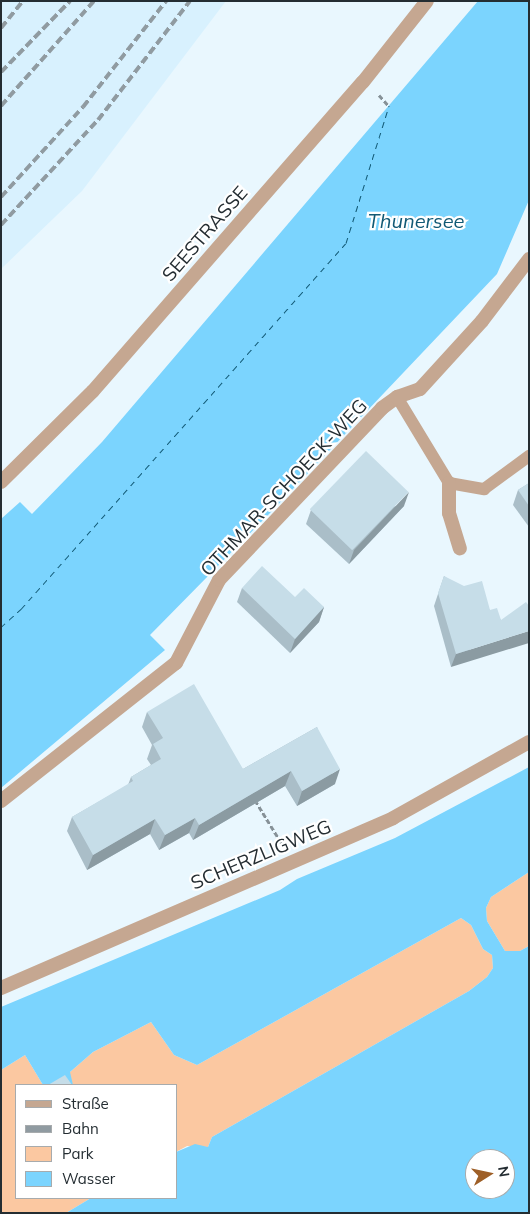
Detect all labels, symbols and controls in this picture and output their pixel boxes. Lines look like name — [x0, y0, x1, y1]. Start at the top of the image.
street label: SEESTRASSE — [157, 182, 253, 286]
water label: Thunersee — [368, 208, 464, 232]
street label: OTHMAR-SCHOECK-WEG — [196, 395, 372, 581]
street label: SCHERZLIGWEG — [187, 815, 335, 895]
legend — [15, 1084, 178, 1199]
text: Straße — [62, 1094, 109, 1113]
text: Bahn — [62, 1119, 99, 1138]
text: Park — [62, 1144, 94, 1163]
north arrow — [465, 1149, 515, 1199]
text: N — [494, 1165, 514, 1178]
text: Wasser — [62, 1169, 115, 1188]

